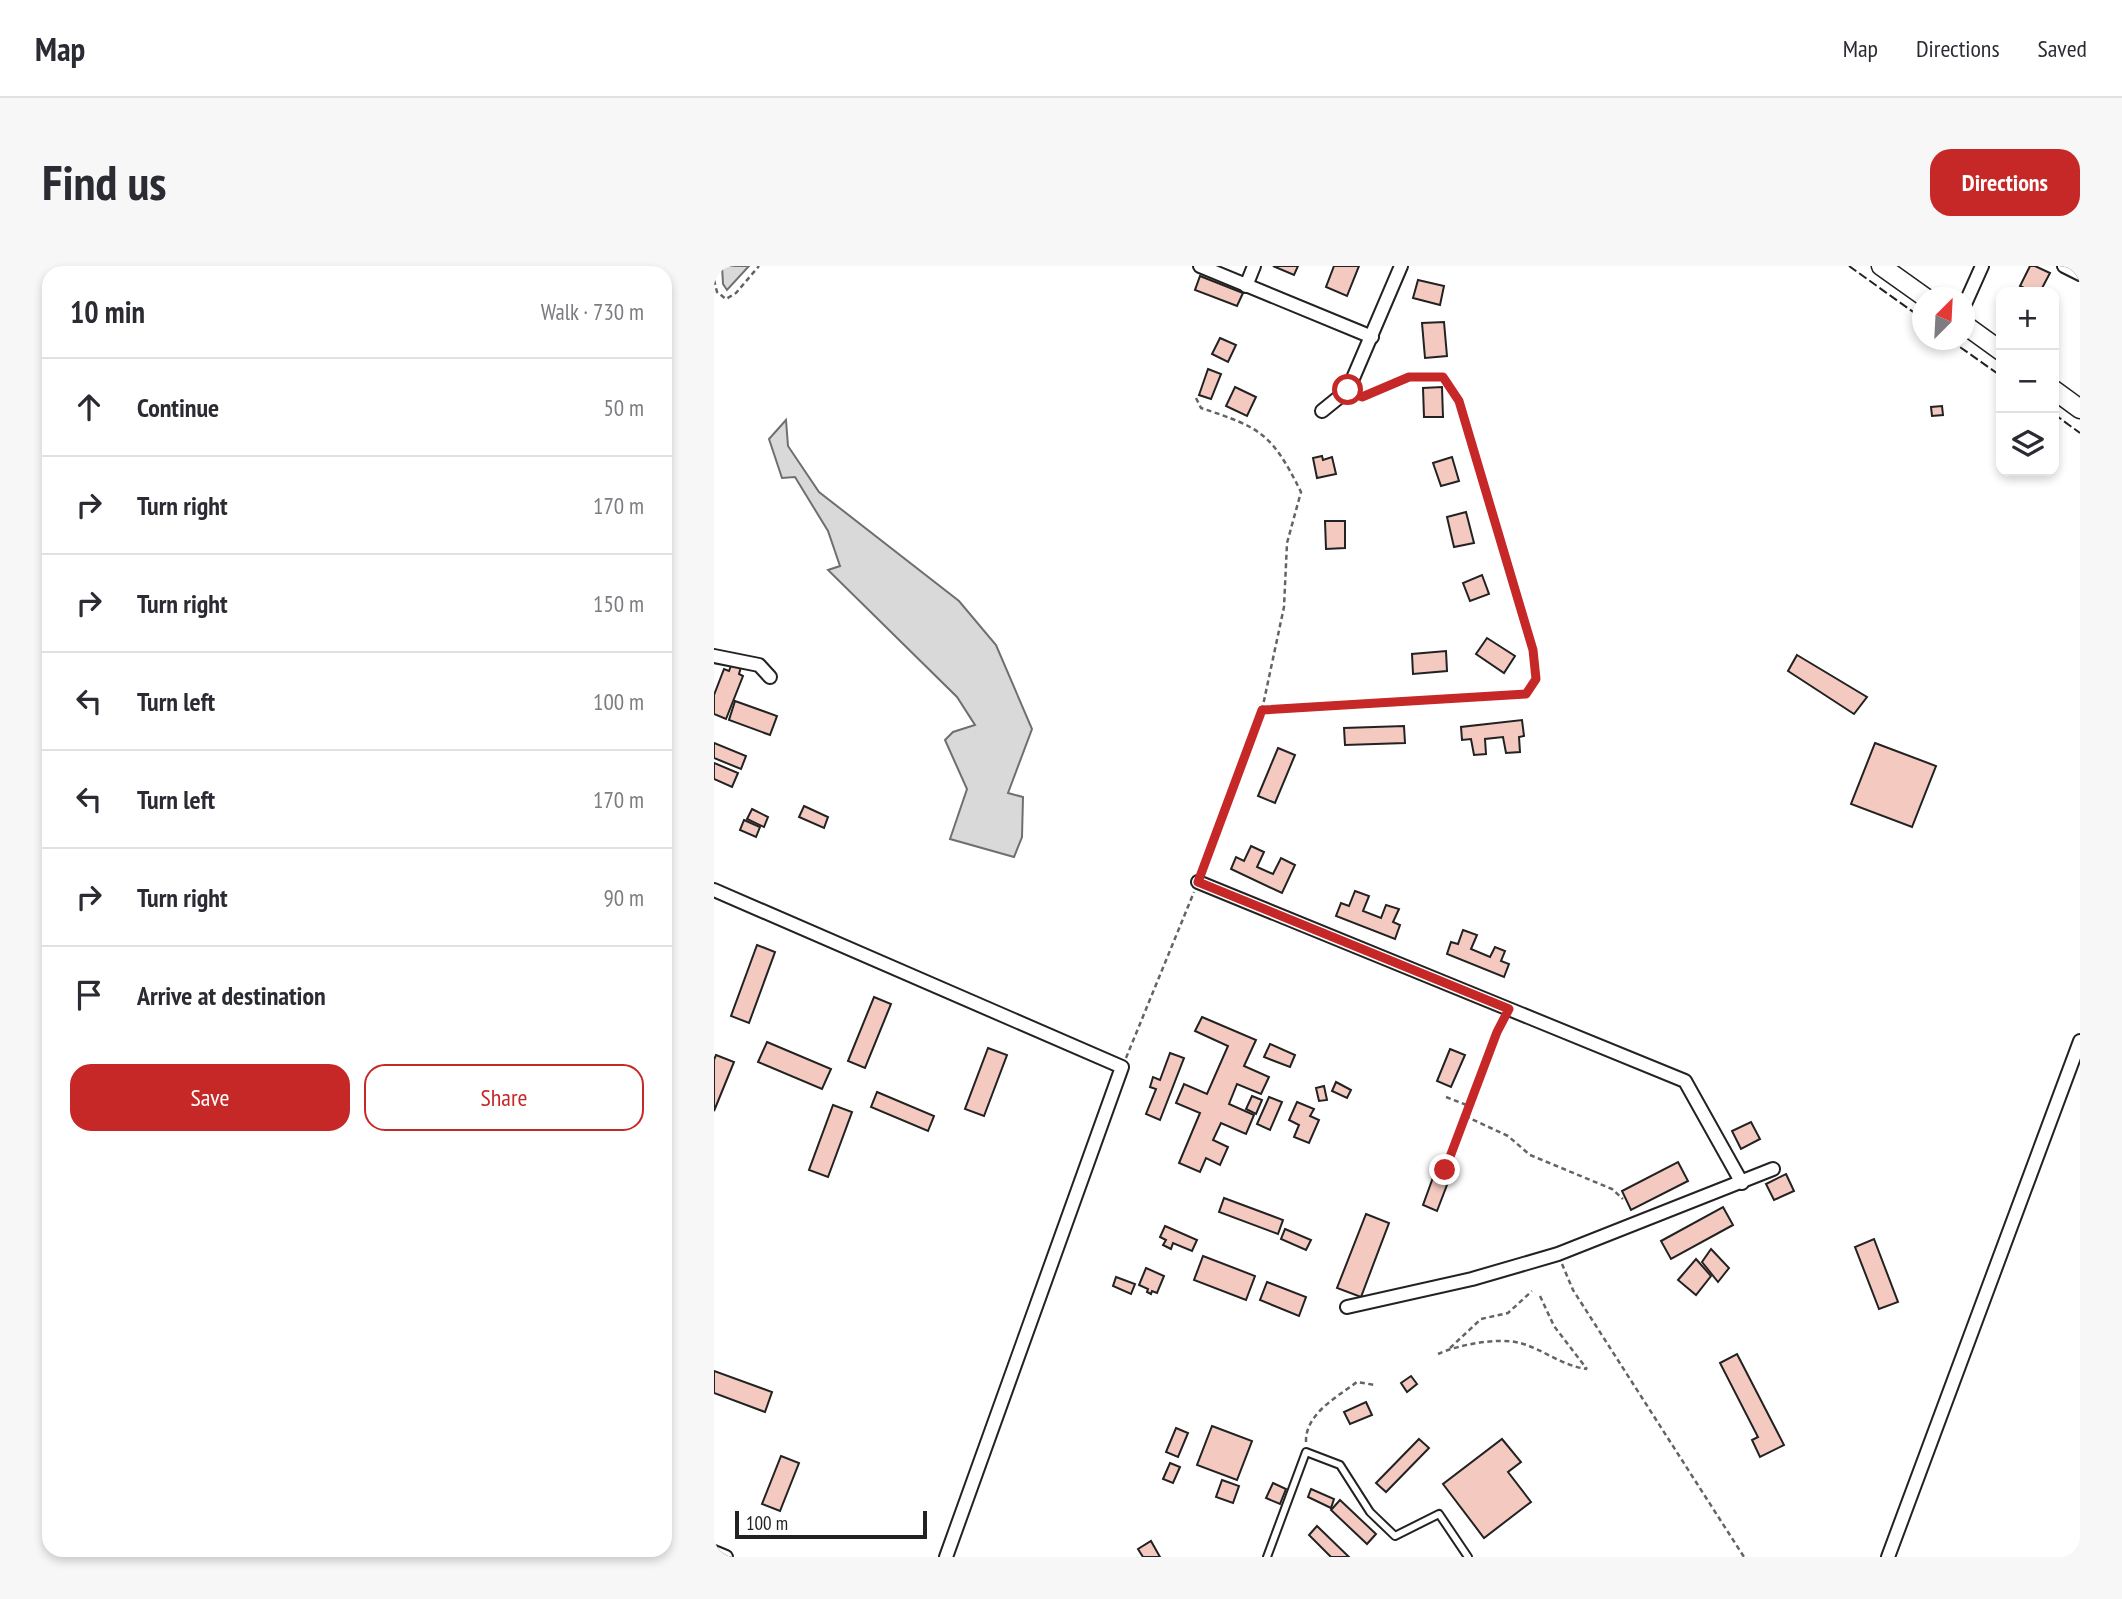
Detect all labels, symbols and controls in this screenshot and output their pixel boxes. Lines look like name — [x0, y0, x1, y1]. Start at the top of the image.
text: Map — [35, 27, 85, 70]
text: Map — [1843, 33, 1878, 64]
text: Directions — [1916, 33, 2000, 64]
text: Saved — [2038, 33, 2087, 64]
button: Directions — [1930, 149, 2080, 216]
text: Find us — [42, 150, 166, 214]
north arrow — [1912, 287, 1975, 350]
map controls — [1996, 287, 2059, 476]
button: + — [1996, 287, 2059, 350]
text: 10 min — [70, 292, 145, 331]
text: Walk · 730 m — [541, 297, 644, 326]
button: − — [1996, 350, 2059, 413]
route start — [1332, 374, 1363, 405]
icon: ahead — [70, 388, 108, 426]
text: Continue — [137, 391, 219, 424]
text: 50 m — [603, 393, 644, 422]
button: layers — [1996, 413, 2059, 476]
icon: right — [70, 486, 108, 524]
text: Turn right — [137, 489, 228, 522]
text: 170 m — [593, 491, 644, 520]
icon: right — [70, 584, 108, 622]
text: Turn right — [137, 587, 228, 620]
text: 150 m — [593, 589, 644, 618]
icon: left — [70, 682, 108, 720]
text: Turn left — [137, 685, 215, 718]
text: 100 m — [593, 687, 644, 716]
icon: left — [70, 780, 108, 818]
text: Turn left — [137, 783, 215, 816]
text: 170 m — [593, 785, 644, 814]
icon: right — [70, 878, 108, 916]
text: Turn right — [137, 881, 228, 914]
text: 90 m — [603, 883, 644, 912]
icon: arrive — [70, 976, 108, 1014]
text: Arrive at destination — [137, 979, 326, 1012]
button: Save — [70, 1064, 350, 1131]
button: Share — [364, 1064, 644, 1131]
route end — [1429, 1154, 1460, 1185]
scale bar — [735, 1508, 928, 1540]
text: 100 m — [746, 1511, 788, 1535]

